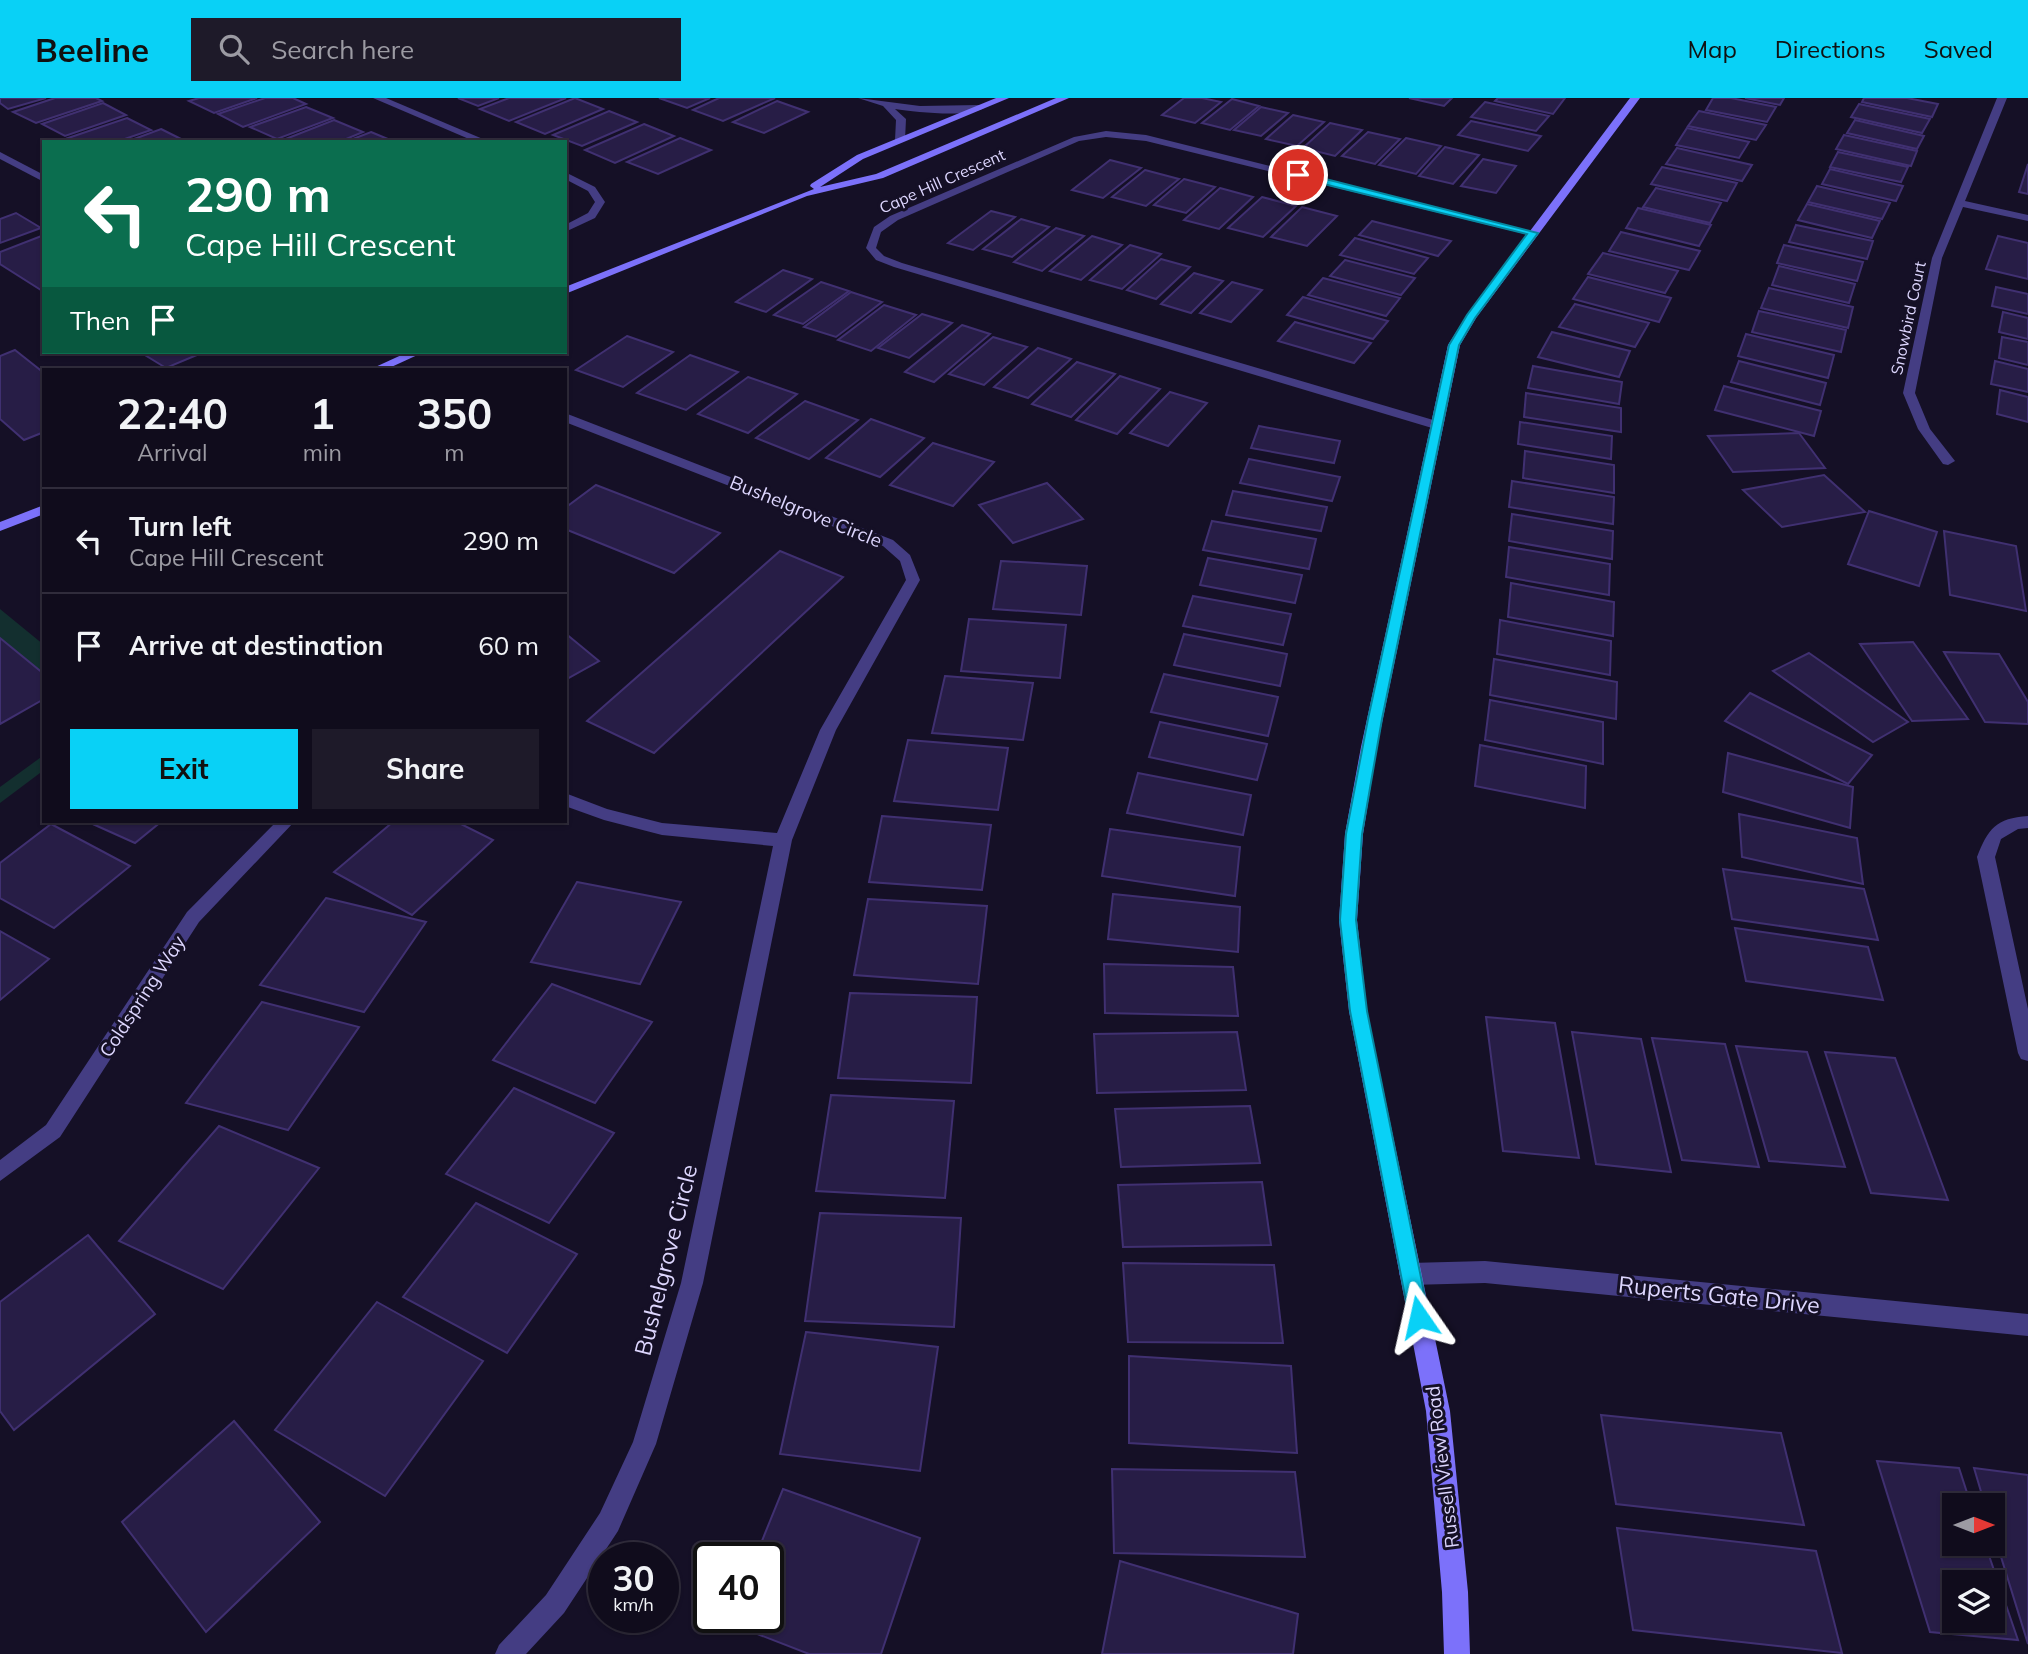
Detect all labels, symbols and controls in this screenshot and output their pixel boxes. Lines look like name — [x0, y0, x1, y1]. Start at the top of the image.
search box — [191, 18, 681, 81]
text: Beeline — [35, 29, 149, 70]
icon: search — [215, 30, 253, 68]
text: Search here — [271, 33, 414, 66]
text: Map — [1687, 34, 1737, 64]
text: Directions — [1775, 34, 1886, 64]
text: Saved — [1924, 34, 1993, 64]
street label: Cape Hill Crescent — [876, 144, 1008, 218]
pin — [1268, 145, 1328, 205]
icon: arrive — [1279, 156, 1317, 194]
text: 290 m — [185, 163, 331, 224]
icon: left — [70, 168, 161, 259]
text: Cape Hill Crescent — [185, 224, 456, 264]
street label: Snowbird Court — [1886, 259, 1930, 377]
icon: arrive — [144, 301, 182, 339]
text: Then — [70, 304, 130, 337]
text: 22:40 — [117, 387, 228, 440]
text: 1 — [310, 387, 335, 440]
text: 350 — [417, 387, 492, 440]
text: Arrival — [137, 438, 208, 467]
text: min — [303, 438, 342, 467]
text: m — [444, 438, 465, 467]
street label: Bushelgrove Circle — [726, 470, 886, 552]
text: Turn left — [129, 510, 231, 543]
icon: left — [70, 522, 108, 560]
text: 290 m — [463, 524, 539, 557]
text: Cape Hill Crescent — [129, 543, 324, 572]
icon: arrive — [70, 627, 108, 665]
text: Arrive at destination — [129, 629, 384, 662]
text: 60 m — [478, 629, 539, 662]
button: Exit — [70, 729, 298, 809]
button: Share — [312, 729, 539, 809]
street label: Coldspring Way — [94, 931, 190, 1061]
street label: Bushelgrove Circle — [628, 1161, 703, 1359]
street label: Ruperts Gate Drive — [1617, 1269, 1821, 1320]
position arrow — [1382, 1280, 1456, 1354]
street label: Russell View Road — [1420, 1384, 1464, 1550]
north arrow — [1942, 1493, 2006, 1556]
map controls — [1942, 1493, 2005, 1633]
speed limit sign: 40 — [693, 1542, 784, 1633]
text: 30 — [612, 1556, 655, 1600]
button: layers — [1942, 1570, 2005, 1633]
text: km/h — [613, 1593, 654, 1616]

